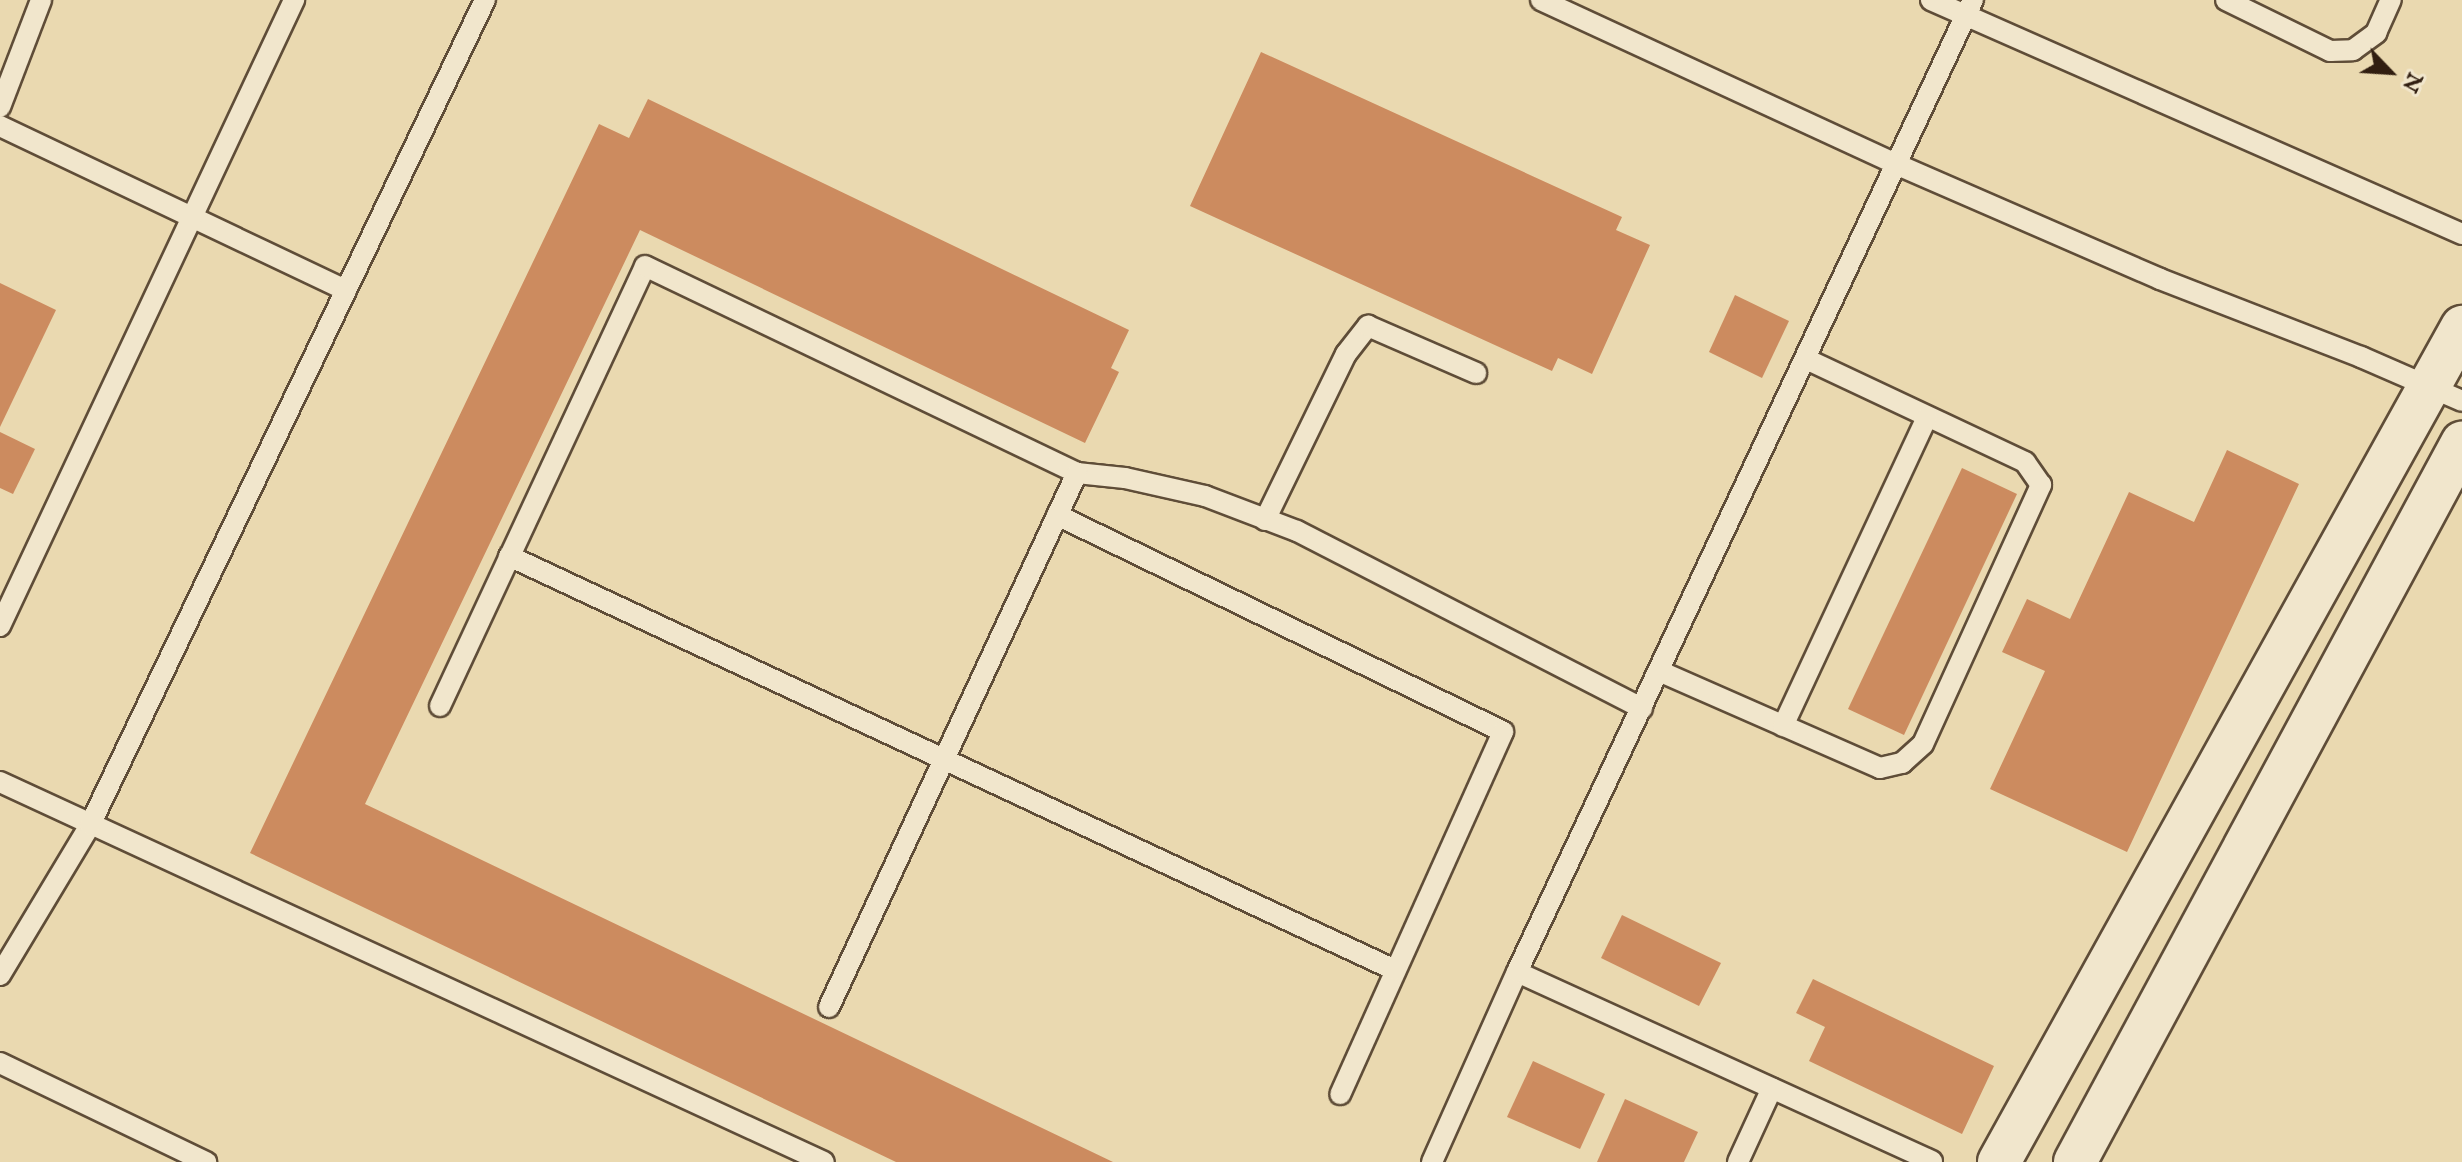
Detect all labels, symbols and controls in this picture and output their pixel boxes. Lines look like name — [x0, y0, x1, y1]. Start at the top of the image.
north arrow — [2350, 32, 2430, 112]
text: N — [2395, 68, 2428, 97]

